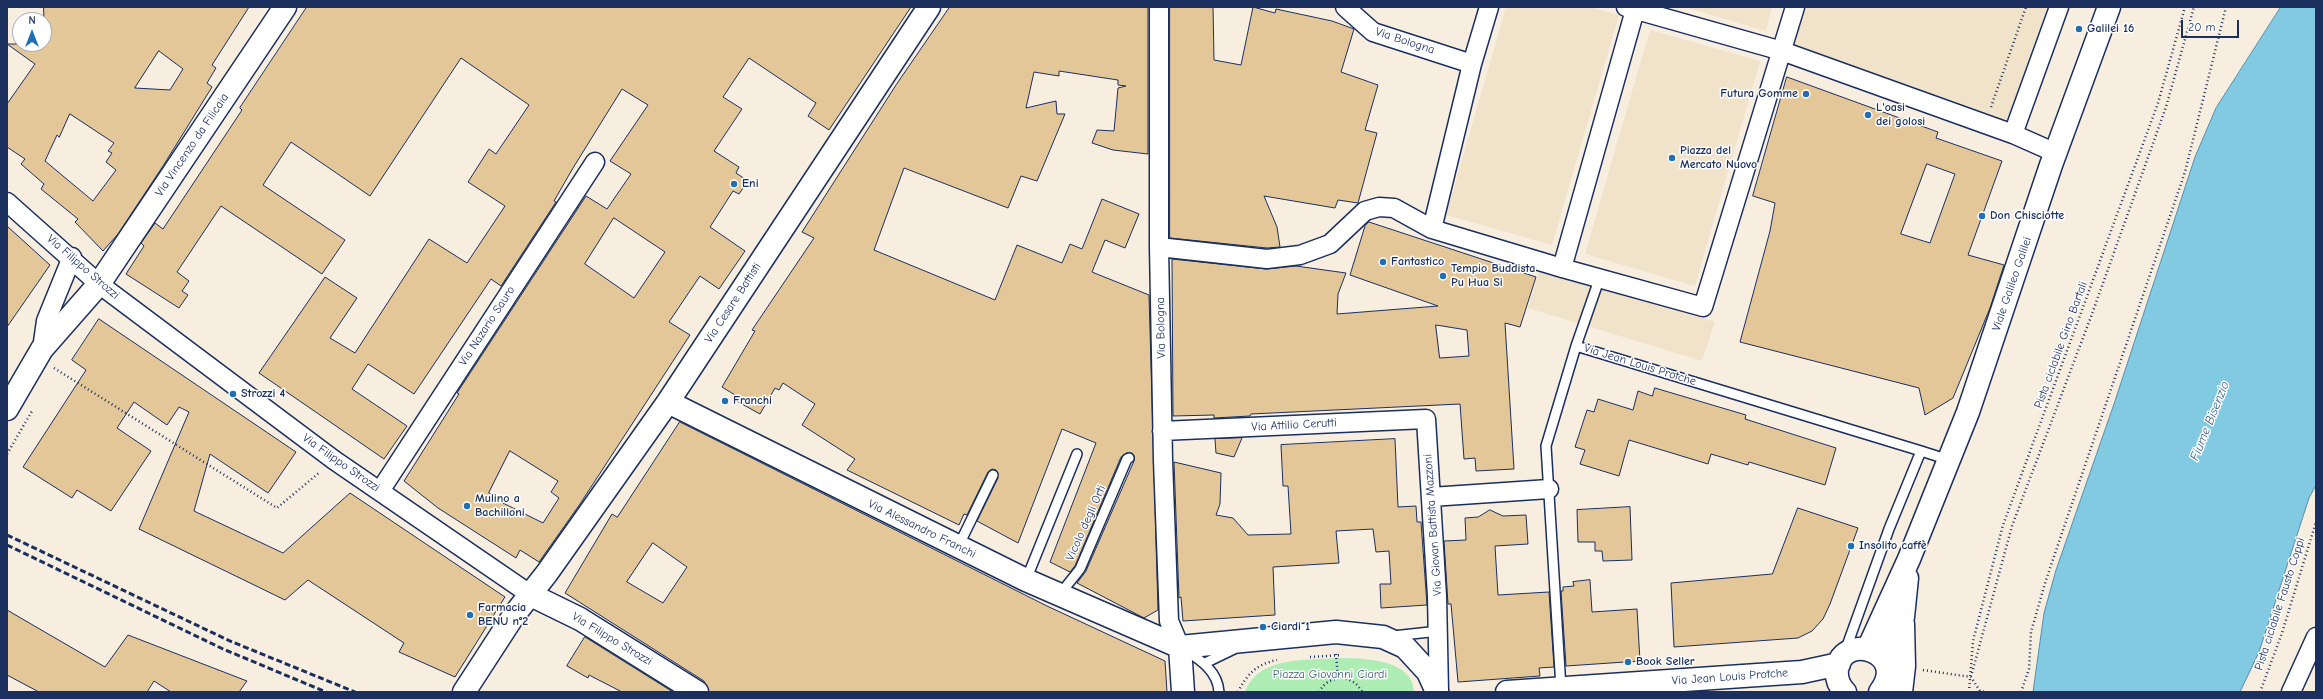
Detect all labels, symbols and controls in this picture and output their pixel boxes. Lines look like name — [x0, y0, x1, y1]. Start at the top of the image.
north arrow — [12, 12, 52, 52]
scale bar — [2183, 12, 2241, 38]
text: N — [28, 14, 36, 27]
text: 20 m — [2188, 20, 2216, 34]
place label: Galilei 16 — [2087, 22, 2134, 36]
marker: Galilei 16 — [2074, 24, 2084, 34]
street label: Via Bologna — [1374, 25, 1436, 57]
place label: Futura Gomme — [1720, 87, 1798, 101]
marker: Futura Gomme — [1801, 89, 1811, 99]
street label: Via Vincenzo da Filicaia — [152, 91, 232, 199]
place label: L'oasi dei golosi — [1876, 101, 1925, 129]
marker: L'oasi dei golosi — [1863, 110, 1873, 120]
place label: Piazza del Mercato Nuovo — [1680, 144, 1757, 172]
marker: Piazza del Mercato Nuovo — [1667, 153, 1677, 163]
place label: Eni — [742, 177, 759, 191]
marker: Eni — [729, 179, 739, 189]
place label: Don Chisciotte — [1990, 209, 2064, 223]
marker: Don Chisciotte — [1977, 211, 1987, 221]
street label: Via Filippo Strozzi — [44, 232, 122, 302]
street label: Viale Galileo Galilei — [1989, 235, 2035, 333]
place label: Fantastico — [1391, 255, 1444, 269]
marker: Fantastico — [1378, 257, 1388, 267]
street label: Via Cesare Battisti — [702, 260, 764, 346]
place label: Tempio Buddista Pu Hua Si — [1451, 262, 1535, 290]
marker: Tempio Buddista Pu Hua Si — [1438, 271, 1448, 281]
street label: Pista ciclabile Gino Bartali — [2031, 280, 2091, 410]
street label: Via Nazario Sauro — [456, 283, 518, 369]
street label: Via Bologna — [1153, 297, 1169, 359]
street label: Via Jean Louis Protche — [1582, 341, 1698, 389]
water label: Fiume Bisenzio — [2187, 379, 2233, 463]
place label: Strozzi 4 — [241, 387, 285, 401]
marker: Strozzi 4 — [228, 389, 238, 399]
place label: Franchi — [733, 394, 772, 408]
marker: Franchi — [720, 396, 730, 406]
street label: Via Attilio Cerutti — [1251, 416, 1337, 434]
street label: Via Filippo Strozzi — [300, 431, 382, 495]
street label: Via Giovan Battista Mazzoni — [1421, 454, 1445, 596]
street label: Vicolo degli Orti — [1063, 483, 1109, 563]
place label: Mulino a Bachilloni — [475, 492, 525, 520]
street label: Via Alessandro Franchi — [866, 497, 978, 561]
marker: Mulino a Bachilloni — [462, 501, 472, 511]
street label: Pista ciclabile Fausto Coppi — [2252, 536, 2308, 672]
place label: Insolito caffè — [1859, 539, 1927, 553]
marker: Insolito caffè — [1846, 541, 1856, 551]
place label: Farmacia BENU n°2 — [478, 601, 528, 629]
street label: Via Filippo Strozzi — [569, 609, 655, 669]
marker: Farmacia BENU n°2 — [465, 610, 475, 620]
place label: Ciardi 1 — [1271, 620, 1310, 634]
marker: Ciardi 1 — [1258, 622, 1268, 632]
place label: Book Seller — [1636, 655, 1695, 669]
marker: Book Seller — [1623, 657, 1633, 667]
street label: Via Jean Louis Protche — [1671, 666, 1789, 688]
park label: Piazza Giovanni Ciardi — [1273, 668, 1387, 682]

